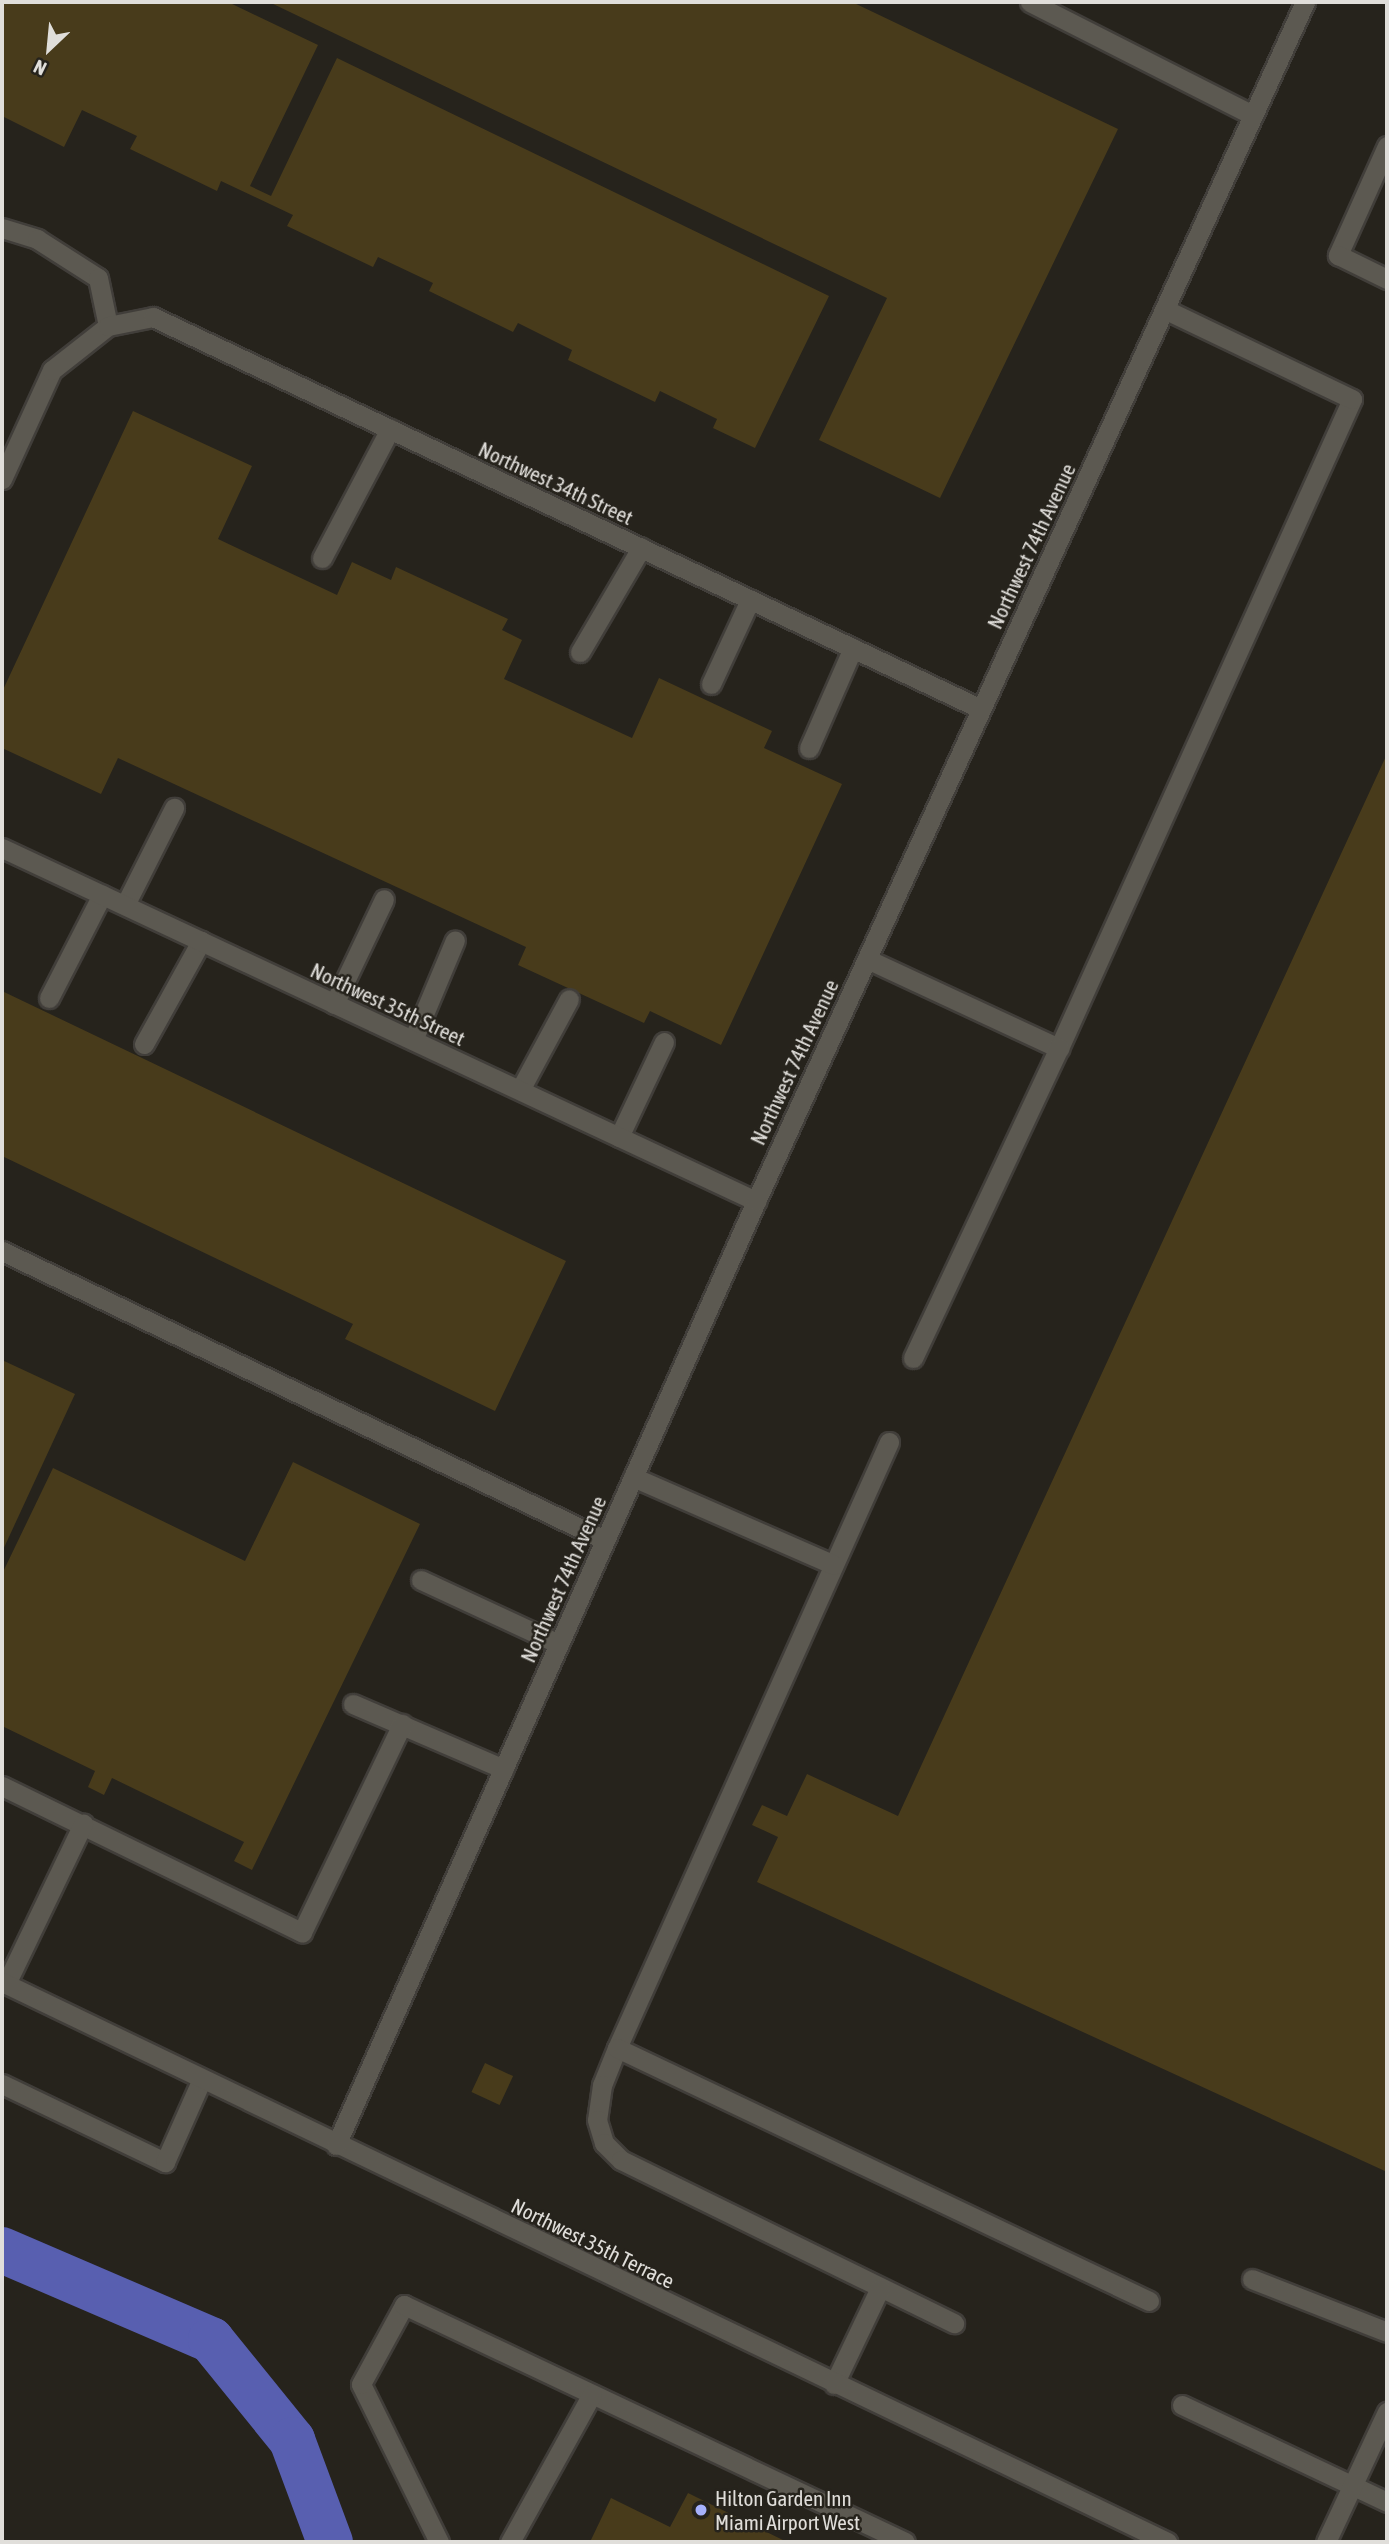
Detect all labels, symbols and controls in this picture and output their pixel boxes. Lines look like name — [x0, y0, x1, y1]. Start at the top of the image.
north arrow — [14, 14, 84, 84]
text: N — [30, 56, 50, 80]
street label: Northwest 34th Street — [475, 436, 637, 530]
street label: Northwest 74th Avenue — [982, 459, 1080, 633]
street label: Northwest 35th Street — [307, 957, 469, 1051]
street label: Northwest 74th Avenue — [745, 975, 843, 1149]
street label: Northwest 74th Avenue — [515, 1492, 611, 1666]
street label: Northwest 35th Terrace — [507, 2193, 679, 2293]
place label: Hilton Garden Inn Miami Airport West — [715, 2485, 860, 2535]
marker: Hilton Garden Inn Miami Airport West — [693, 2502, 709, 2518]

